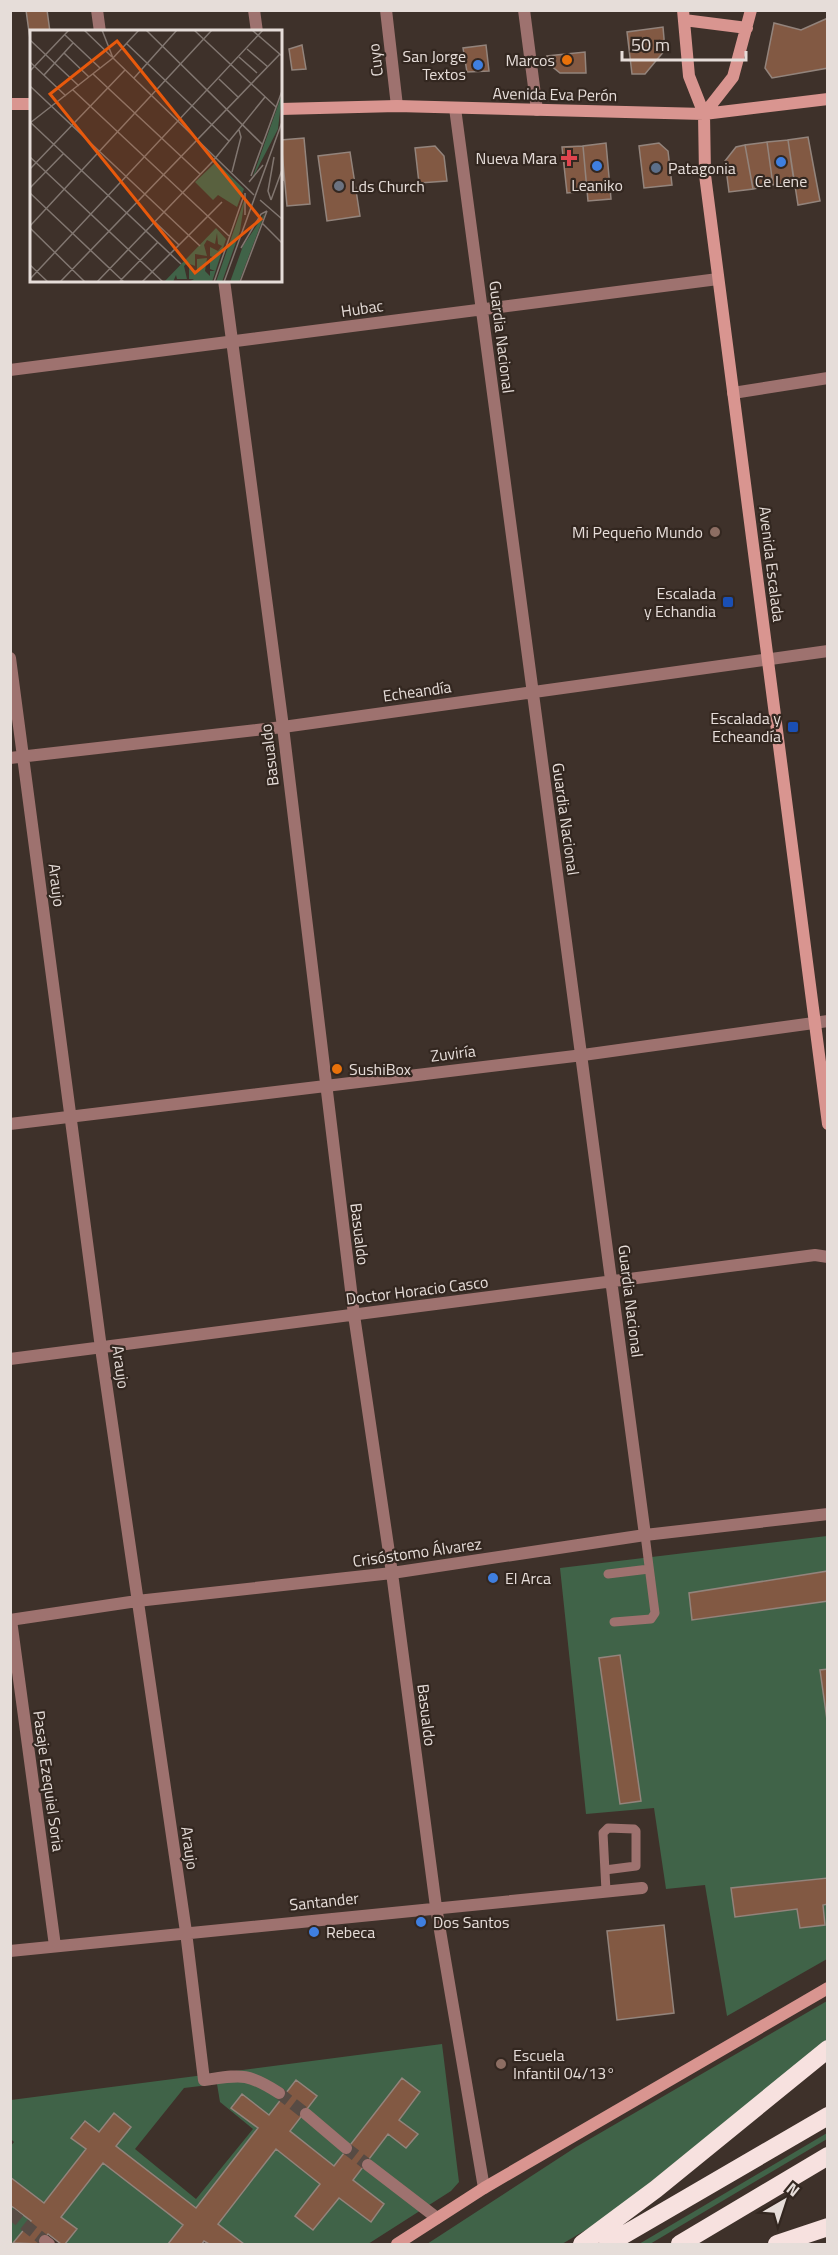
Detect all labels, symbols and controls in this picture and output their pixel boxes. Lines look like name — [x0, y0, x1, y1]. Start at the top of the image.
scale bar — [622, 24, 746, 62]
inset map — [30, 30, 282, 282]
text: 50 m — [631, 31, 670, 58]
street label: Cuyo — [361, 42, 389, 78]
place label: San Jorge Textos — [402, 44, 466, 86]
place label: Marcos — [505, 48, 555, 72]
marker: Marcos — [560, 53, 574, 67]
marker: San Jorge Textos — [471, 58, 485, 72]
street label: Avenida Eva Perón — [492, 81, 618, 107]
place label: Nueva Mara — [476, 146, 557, 170]
marker: Nueva Mara — [562, 151, 576, 165]
marker: Ce Lene — [774, 155, 788, 169]
place label: Patagonia — [668, 156, 736, 180]
marker: Leaniko — [590, 159, 604, 173]
marker: Patagonia — [649, 161, 663, 175]
place label: Ce Lene — [755, 169, 807, 193]
place label: Leaniko — [571, 173, 623, 197]
place label: Lds Church — [351, 174, 425, 198]
marker: Lds Church — [332, 179, 346, 193]
street label: Guardia Nacional — [483, 279, 521, 395]
street label: Hubac — [339, 293, 385, 323]
street label: Avenida Escalada — [753, 505, 791, 623]
place label: Mi Pequeño Mundo — [572, 520, 703, 544]
marker: Mi Pequeño Mundo — [708, 525, 722, 539]
place label: Escalada y Echandia — [644, 581, 716, 623]
marker: Escalada y Echandia — [721, 595, 735, 609]
street label: Echeandía — [381, 674, 453, 708]
place label: Escalada y Echeandía — [710, 706, 781, 748]
marker: Escalada y Echeandía — [786, 720, 800, 734]
street label: Basualdo — [253, 723, 285, 787]
street label: Guardia Nacional — [546, 761, 586, 877]
street label: Araujo — [42, 862, 72, 908]
street label: Zuviría — [429, 1038, 477, 1068]
place label: SushiBox — [349, 1057, 411, 1081]
marker: SushiBox — [330, 1062, 344, 1076]
street label: Basualdo — [344, 1202, 376, 1266]
street label: Guardia Nacional — [612, 1243, 650, 1359]
street label: Doctor Horacio Casco — [344, 1269, 490, 1311]
street label: Araujo — [106, 1344, 136, 1390]
street label: Crisóstomo Álvarez — [351, 1531, 483, 1573]
place label: El Arca — [505, 1566, 551, 1590]
marker: El Arca — [486, 1571, 500, 1585]
street label: Basualdo — [411, 1683, 443, 1747]
street label: Pasaje Ezequiel Soria — [27, 1709, 71, 1853]
street label: Araujo — [175, 1825, 205, 1871]
street label: Santander — [288, 1885, 360, 1917]
place label: Dos Santos — [433, 1910, 509, 1934]
marker: Dos Santos — [414, 1915, 428, 1929]
place label: Rebeca — [326, 1920, 375, 1944]
marker: Rebeca — [307, 1925, 321, 1939]
place label: Escuela Infantil 04/13° — [513, 2043, 615, 2085]
marker: Escuela Infantil 04/13° — [494, 2057, 508, 2071]
north arrow — [754, 2171, 814, 2231]
text: N — [782, 2177, 805, 2202]

